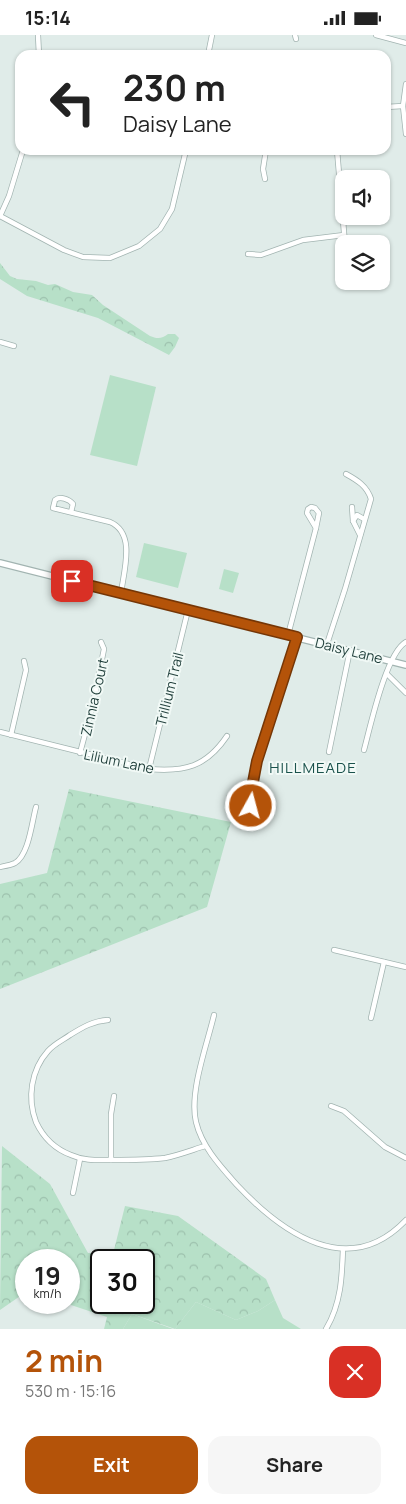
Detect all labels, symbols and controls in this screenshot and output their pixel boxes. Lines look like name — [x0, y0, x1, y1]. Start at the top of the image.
text: 15:14 — [25, 5, 71, 31]
text: 230 m — [123, 64, 226, 112]
icon: left — [40, 70, 105, 135]
text: Daisy Lane — [123, 109, 232, 139]
map controls — [335, 170, 390, 290]
button: sound — [335, 170, 390, 225]
button: layers — [335, 235, 390, 290]
pin — [51, 560, 93, 602]
icon: arrive — [58, 567, 86, 595]
street label: Daisy Lane — [313, 632, 385, 668]
street label: Trillium Trail — [151, 650, 187, 728]
street label: Zinnia Court — [76, 656, 112, 738]
street label: Lilium Lane — [82, 744, 156, 778]
district label: HILLMEADE — [269, 757, 357, 778]
position arrow — [224, 779, 276, 831]
speed limit sign: 30 — [90, 1249, 155, 1314]
text: 19 — [34, 1258, 61, 1293]
text: km/h — [34, 1285, 61, 1302]
text: 2 min — [25, 1340, 103, 1381]
button: close — [329, 1346, 381, 1398]
text: 530 m · 15:16 — [25, 1380, 116, 1402]
button: Exit — [25, 1436, 198, 1494]
button: Share — [208, 1436, 381, 1494]

